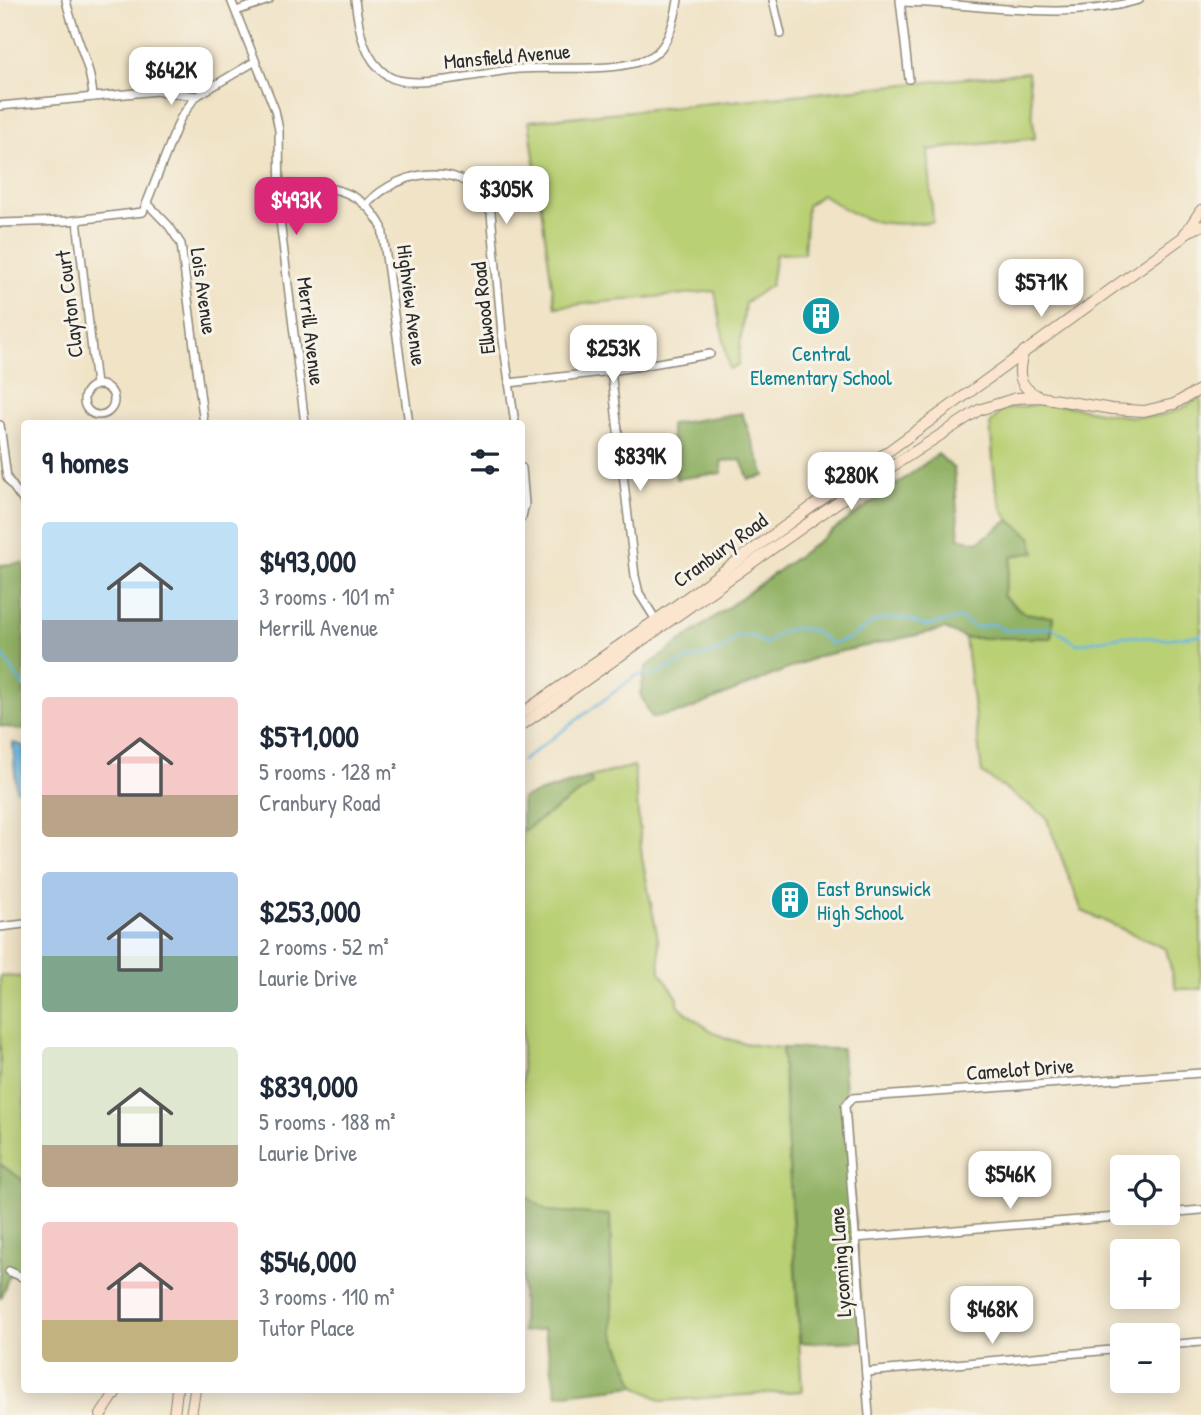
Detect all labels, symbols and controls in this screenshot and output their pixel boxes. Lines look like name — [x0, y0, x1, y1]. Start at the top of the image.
street label: Mansfield Avenue — [443, 36, 571, 76]
pin: $642K — [122, 48, 220, 107]
text: $642K — [145, 54, 197, 85]
pin: $305K — [457, 166, 555, 226]
text: $305K — [479, 173, 533, 204]
pin: $493K — [247, 177, 345, 237]
text: $493K — [270, 184, 322, 215]
street label: Highview Avenue — [390, 243, 434, 367]
street label: Lois Avenue — [184, 246, 224, 336]
street label: Clayton Court — [48, 248, 90, 359]
pin: $571K — [992, 260, 1090, 319]
street label: Ellwood Road — [464, 261, 502, 355]
text: $571K — [1014, 266, 1068, 297]
street label: Merrill Avenue — [290, 275, 332, 387]
building icon: Central Elementary School — [800, 295, 842, 337]
pin: $253K — [564, 326, 662, 385]
text: $253K — [586, 332, 640, 363]
place label: Central Elementary School — [750, 339, 892, 392]
pin: $839K — [591, 434, 689, 493]
text: $839K — [614, 440, 666, 471]
text: 9 homes — [42, 442, 129, 482]
icon: filters — [466, 443, 504, 481]
pin: $280K — [802, 452, 900, 512]
text: $280K — [824, 459, 878, 490]
street label: Cranbury Road — [667, 506, 773, 594]
text: $493,000 — [259, 541, 356, 581]
icon: home — [98, 550, 182, 634]
text: 3 rooms · 101 m² — [259, 581, 395, 612]
text: Merrill Avenue — [259, 612, 378, 643]
text: $571,000 — [259, 716, 359, 756]
icon: home — [98, 725, 182, 809]
text: 5 rooms · 128 m² — [259, 756, 396, 787]
text: Cranbury Road — [259, 787, 380, 818]
place label: East Brunswick High School — [817, 874, 931, 927]
building icon: East Brunswick High School — [769, 879, 811, 921]
text: $253,000 — [259, 891, 361, 931]
icon: home — [98, 900, 182, 984]
text: 2 rooms · 52 m² — [259, 931, 389, 962]
text: Laurie Drive — [259, 962, 358, 993]
street label: Camelot Drive — [965, 1051, 1075, 1087]
text: $839,000 — [259, 1066, 358, 1106]
icon: home — [98, 1075, 182, 1159]
text: 5 rooms · 188 m² — [259, 1106, 396, 1137]
text: Laurie Drive — [259, 1137, 358, 1168]
pin: $546K — [961, 1152, 1059, 1211]
map controls — [1110, 1155, 1180, 1393]
button: locate — [1110, 1155, 1180, 1225]
text: $546K — [984, 1158, 1036, 1189]
street label: Lycoming Lane — [822, 1206, 858, 1318]
button: + — [1110, 1239, 1180, 1309]
text: $546,000 — [259, 1241, 357, 1281]
icon: home — [98, 1250, 182, 1334]
text: 3 rooms · 110 m² — [259, 1281, 395, 1312]
pin: $468K — [943, 1286, 1041, 1346]
text: $468K — [966, 1293, 1018, 1324]
text: Tutor Place — [259, 1312, 355, 1343]
button: − — [1110, 1323, 1180, 1393]

